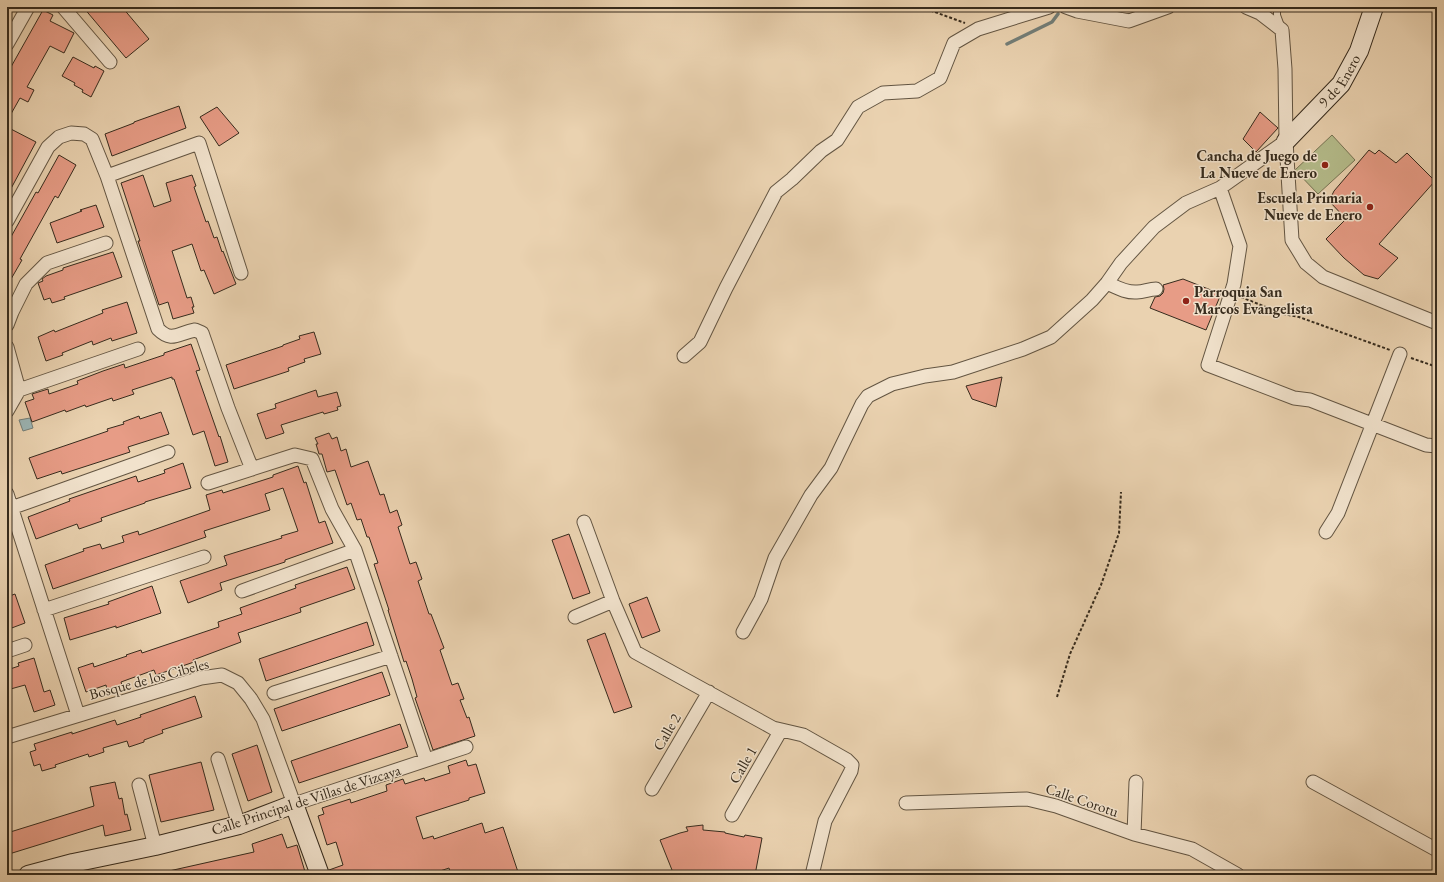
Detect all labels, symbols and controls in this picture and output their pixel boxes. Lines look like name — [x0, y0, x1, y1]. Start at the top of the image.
street label: 9 de Enero — [1314, 51, 1364, 111]
place label: Cancha de Juego de La Nueve de Enero — [1197, 146, 1317, 182]
marker: Cancha de Juego de La Nueve de Enero — [1320, 160, 1330, 170]
place label: Escuela Primaria Nueve de Enero — [1257, 188, 1362, 224]
marker: Escuela Primaria Nueve de Enero — [1365, 202, 1375, 212]
place label: Parroquia San Marcos Evangelista — [1194, 282, 1313, 318]
marker: Parroquia San Marcos Evangelista — [1181, 296, 1191, 306]
street label: Bosque de los Cibeles — [87, 653, 211, 704]
street label: Calle 2 — [648, 709, 685, 754]
street label: Calle 1 — [724, 743, 761, 787]
street label: Calle Principal de Villas de Vizcaya — [209, 760, 403, 839]
street label: Calle Corotu — [1043, 778, 1121, 821]

